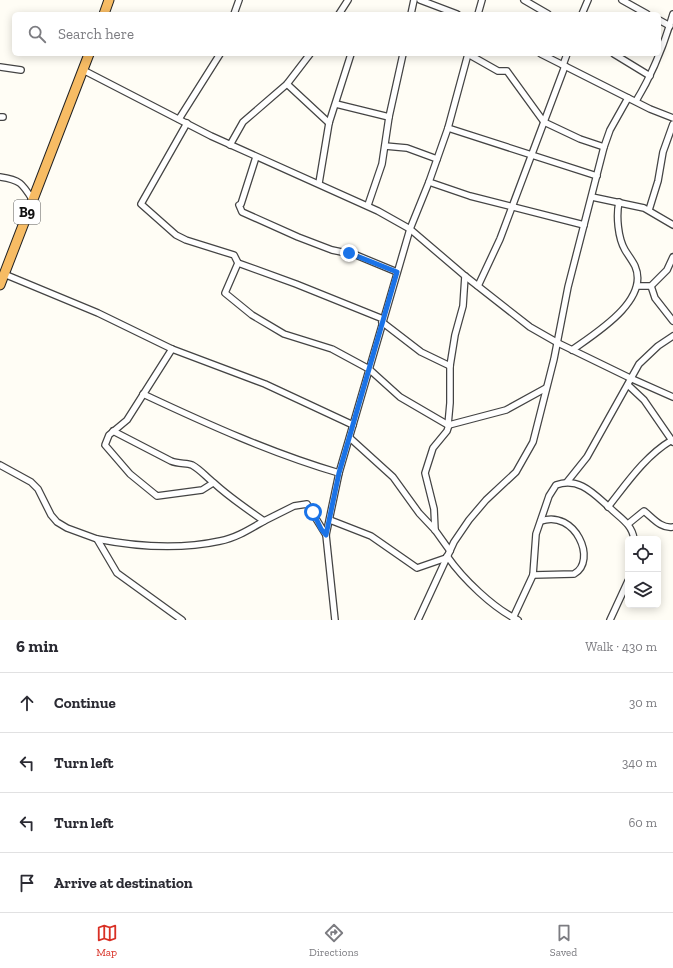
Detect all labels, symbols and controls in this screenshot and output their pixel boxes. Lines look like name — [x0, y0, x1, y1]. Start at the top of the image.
search box — [12, 12, 661, 56]
icon: search — [26, 23, 48, 45]
text: Search here — [58, 25, 134, 43]
road number: B9 — [14, 200, 40, 224]
route end — [340, 244, 358, 262]
route start — [304, 503, 322, 521]
map controls — [625, 536, 661, 608]
button: locate — [625, 536, 661, 572]
button: layers — [625, 572, 661, 608]
text: 6 min — [16, 636, 58, 656]
text: Walk · 430 m — [585, 639, 657, 654]
icon: ahead — [16, 692, 38, 714]
text: Continue — [54, 694, 116, 712]
text: 30 m — [629, 695, 657, 710]
icon: left — [16, 752, 38, 774]
text: Turn left — [54, 754, 114, 772]
text: 340 m — [622, 755, 657, 770]
icon: left — [16, 812, 38, 834]
text: Turn left — [54, 814, 114, 832]
text: 60 m — [628, 815, 657, 830]
icon: arrive — [16, 872, 38, 894]
text: Arrive at destination — [54, 874, 193, 892]
tab: Map — [96, 922, 118, 959]
tab: Directions — [309, 922, 359, 959]
tab: Saved — [550, 922, 577, 959]

